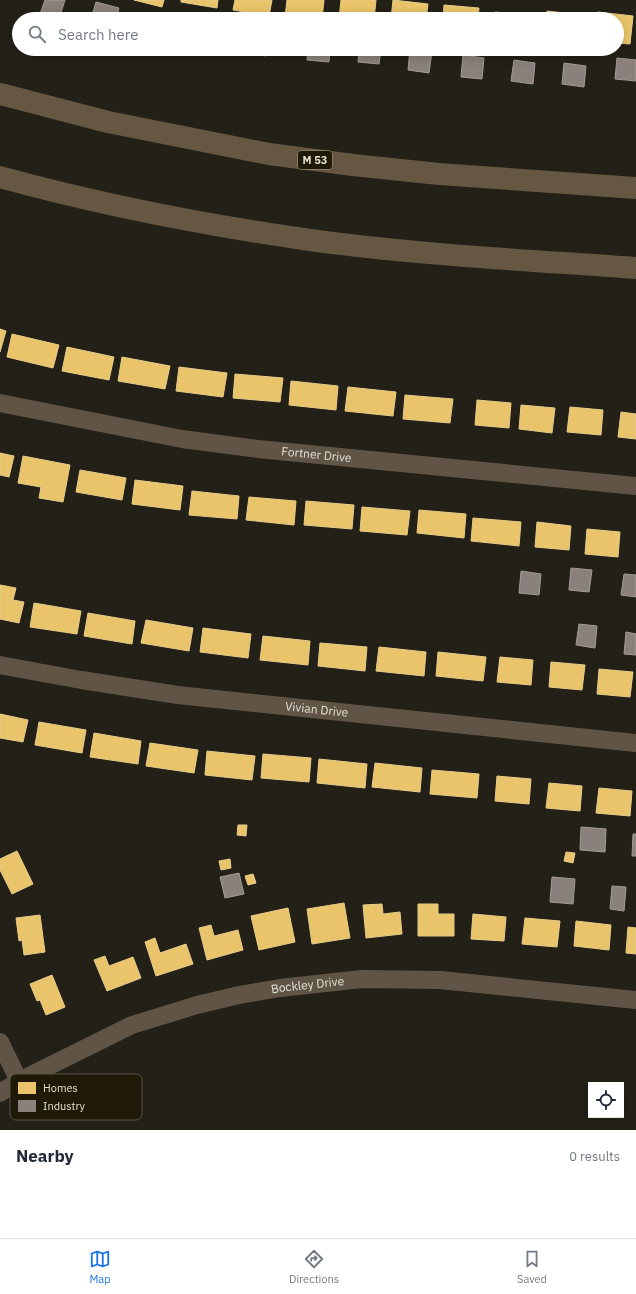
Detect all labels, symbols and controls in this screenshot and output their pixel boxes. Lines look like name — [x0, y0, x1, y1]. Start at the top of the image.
search box — [12, 12, 624, 56]
icon: search — [26, 23, 48, 45]
text: Search here — [58, 25, 138, 44]
road number: M 53 — [298, 151, 332, 169]
street label: Fortner Drive — [281, 443, 353, 465]
street label: Vivian Drive — [285, 698, 349, 720]
street label: Bockley Drive — [270, 973, 345, 996]
legend — [10, 1074, 142, 1120]
text: Homes — [43, 1081, 78, 1095]
map controls — [588, 1082, 624, 1118]
button: locate — [588, 1082, 624, 1118]
text: Industry — [43, 1099, 86, 1113]
text: Nearby — [16, 1145, 74, 1167]
text: 0 results — [569, 1148, 620, 1165]
tab: Map — [89, 1248, 111, 1286]
tab: Directions — [289, 1248, 339, 1286]
tab: Saved — [517, 1248, 547, 1286]

